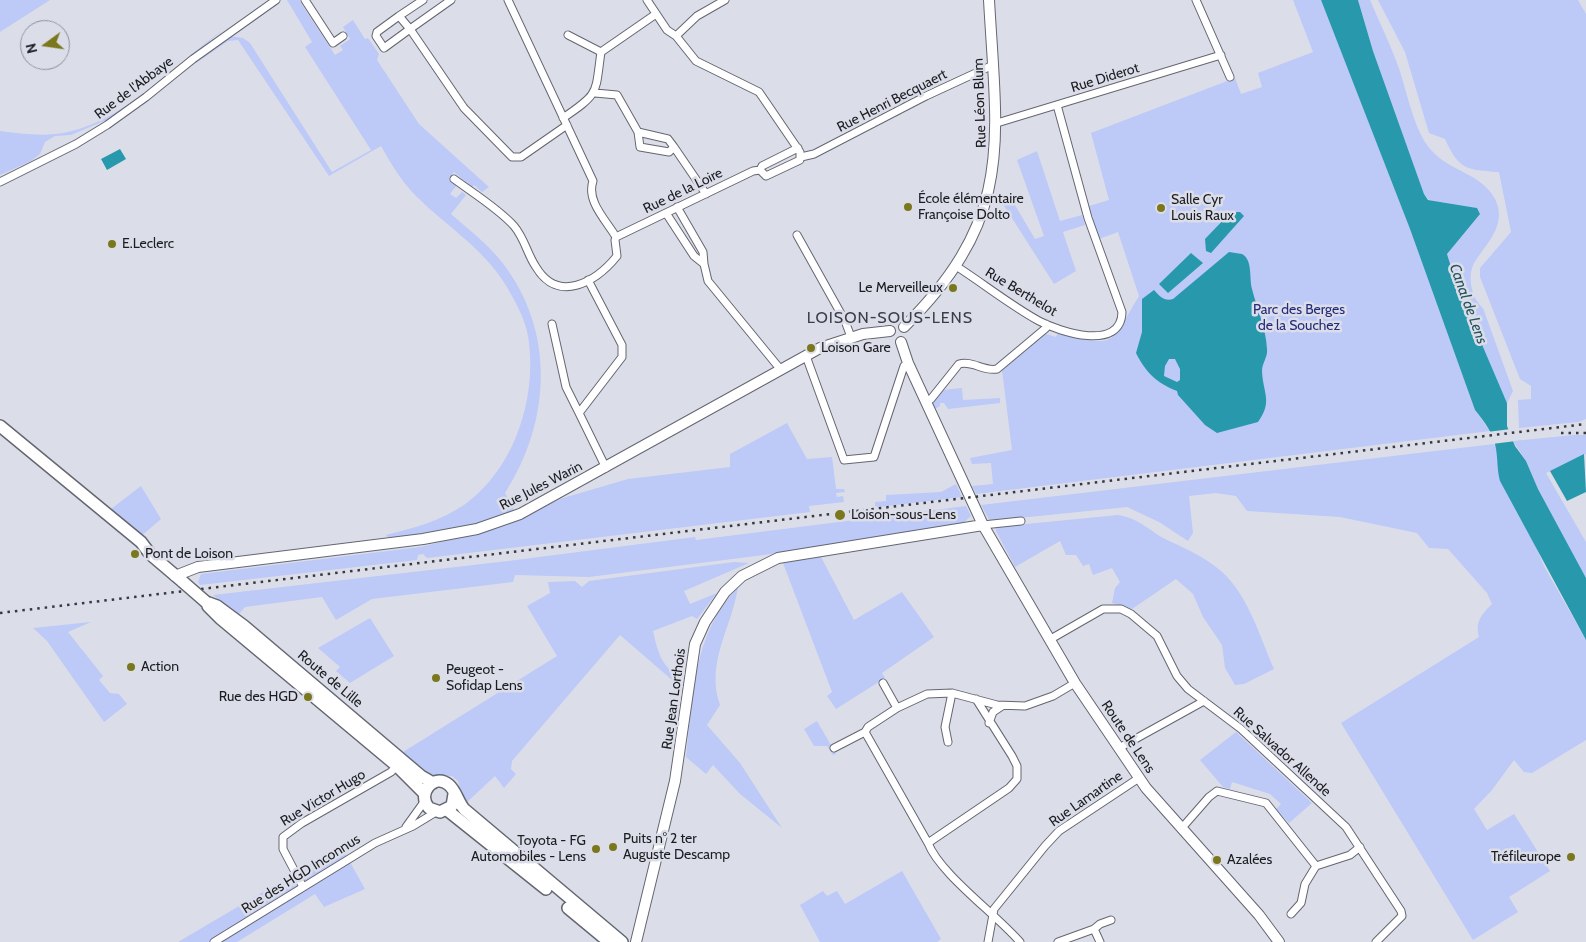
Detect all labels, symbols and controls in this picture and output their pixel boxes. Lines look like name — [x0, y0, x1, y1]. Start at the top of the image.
north arrow — [20, 20, 70, 70]
text: N — [21, 41, 41, 55]
street label: Rue de l'Abbaye — [92, 53, 176, 123]
street label: Rue Léon Blum — [970, 58, 990, 148]
street label: Rue Diderot — [1069, 60, 1141, 96]
street label: Rue Henri Becquaert — [834, 66, 950, 136]
street label: Rue de la Loire — [641, 165, 725, 217]
place label: École élémentaire Françoise Dolto — [918, 191, 1024, 223]
place label: Salle Cyr Louis Raux — [1171, 192, 1234, 224]
marker: École élémentaire Françoise Dolto — [902, 201, 914, 213]
marker: Salle Cyr Louis Raux — [1155, 202, 1167, 214]
place label: E.Leclerc — [122, 236, 174, 252]
marker: E.Leclerc — [106, 238, 118, 250]
water label: Canal de Lens — [1445, 262, 1491, 346]
street label: Rue Berthelot — [982, 264, 1060, 320]
place label: Le Merveilleux — [858, 280, 943, 296]
marker: Le Merveilleux — [947, 282, 959, 294]
park label: Parc des Berges de la Souchez — [1253, 302, 1345, 334]
district label: LOISON-SOUS-LENS — [805, 308, 975, 328]
place label: Loison Gare — [821, 340, 891, 356]
marker: Loison Gare — [805, 342, 817, 354]
street label: Rue Jules Warin — [497, 458, 585, 514]
place label: Loison-sous-Lens — [851, 507, 956, 523]
marker: Loison-sous-Lens — [833, 508, 847, 522]
place label: Pont de Loison — [145, 546, 233, 562]
marker: Pont de Loison — [129, 548, 141, 560]
street label: Route de Lille — [294, 647, 366, 711]
street label: Rue Jean Lorthois — [659, 647, 689, 751]
place label: Action — [141, 659, 179, 675]
marker: Action — [125, 661, 137, 673]
place label: Peugeot - Sofidap Lens — [446, 662, 523, 694]
marker: Peugeot - Sofidap Lens — [430, 672, 442, 684]
place label: Rue des HGD — [219, 689, 298, 705]
marker: Rue des HGD — [302, 691, 314, 703]
street label: Route de Lens — [1098, 698, 1158, 776]
street label: Rue Salvador Allende — [1230, 704, 1334, 800]
street label: Rue Victor Hugo — [277, 766, 369, 830]
street label: Rue Lamartine — [1046, 768, 1126, 830]
street label: Rue des HGD Inconnus — [239, 831, 363, 917]
place label: Puits n° 2 ter Auguste Descamp — [623, 831, 730, 864]
place label: Toyota - FG Automobiles - Lens — [471, 833, 586, 866]
marker: Puits n° 2 ter Auguste Descamp — [607, 841, 619, 853]
marker: Toyota - FG Automobiles - Lens — [590, 843, 602, 855]
place label: Tréfileurope — [1491, 849, 1561, 865]
marker: Tréfileurope — [1565, 851, 1577, 863]
place label: Azalées — [1227, 852, 1272, 868]
marker: Azalées — [1211, 854, 1223, 866]

